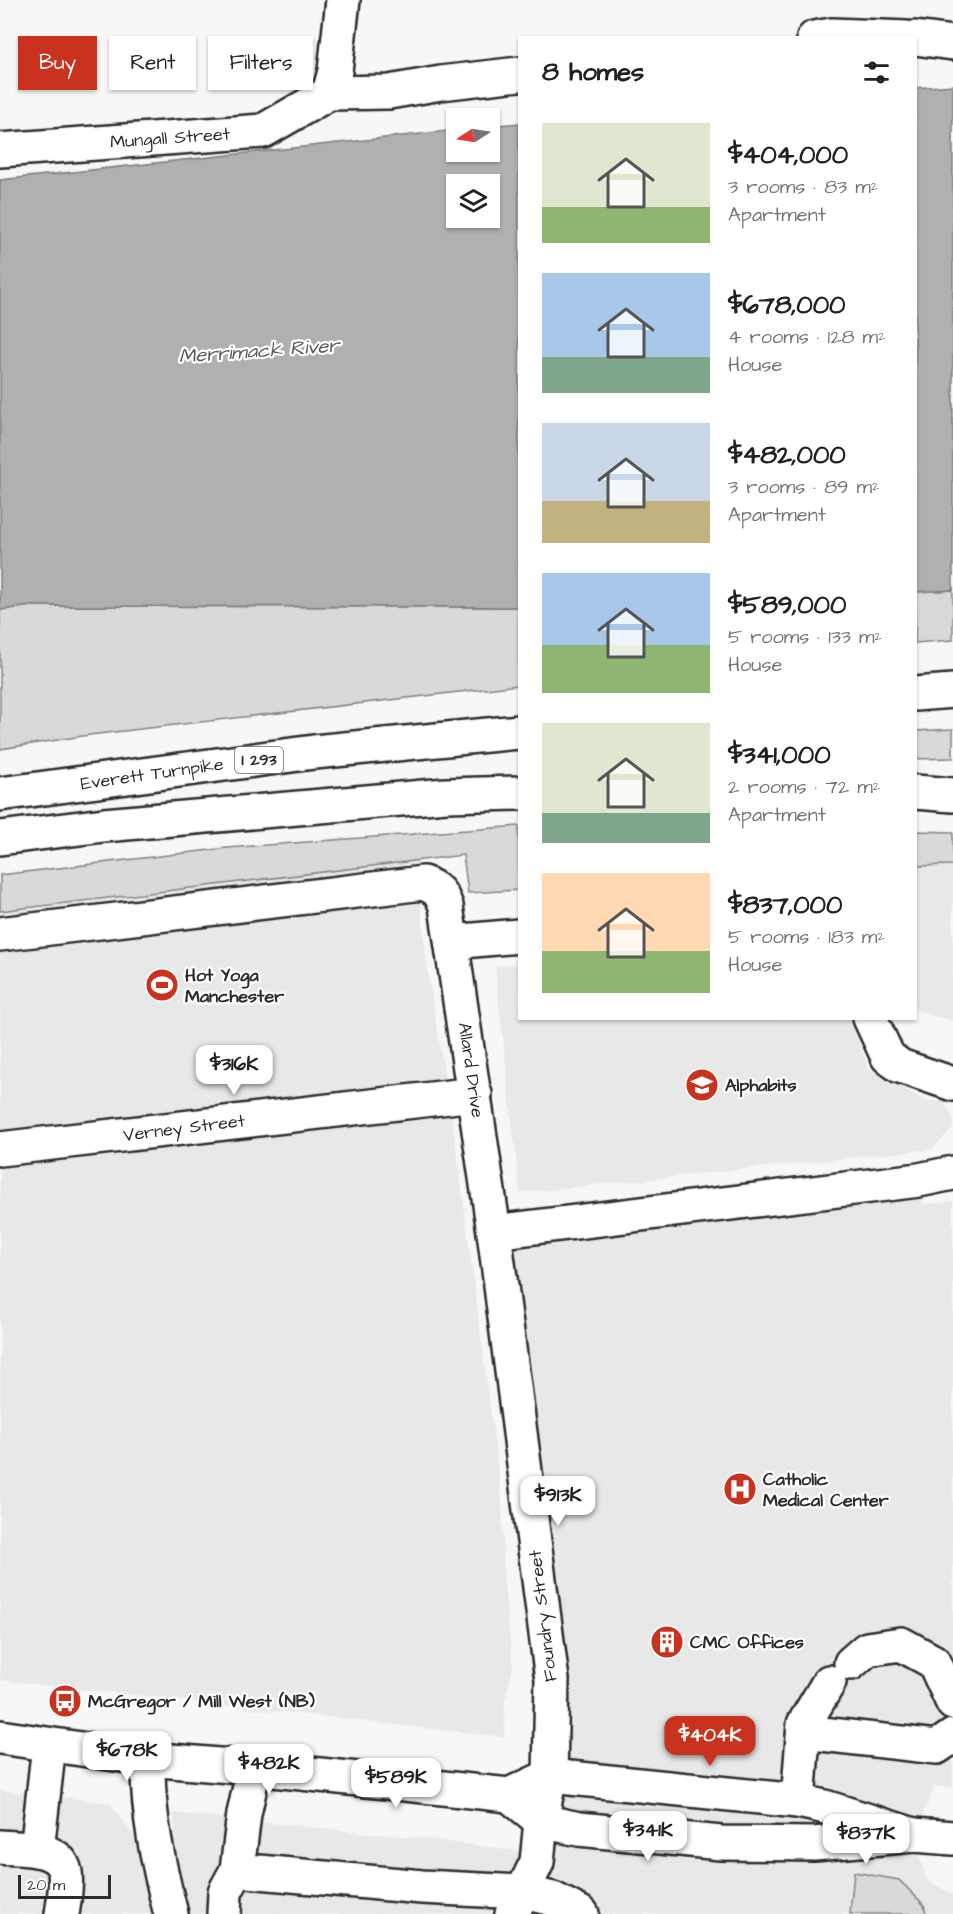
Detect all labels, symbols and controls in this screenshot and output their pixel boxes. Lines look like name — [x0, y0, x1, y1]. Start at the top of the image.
chip: Buy — [18, 36, 97, 90]
chip: Rent — [109, 36, 196, 90]
chip: Filters — [208, 36, 313, 90]
text: 8 homes — [542, 54, 644, 90]
icon: filters — [860, 56, 893, 89]
north arrow — [446, 108, 500, 162]
map controls — [446, 108, 500, 228]
street label: Mungall Street — [109, 121, 231, 156]
text: $404,000 — [728, 137, 848, 173]
icon: home — [590, 147, 662, 219]
text: 3 rooms · 83 m² — [728, 173, 878, 201]
button: layers — [446, 174, 500, 228]
text: Apartment — [728, 201, 826, 229]
text: $678,000 — [728, 287, 845, 323]
icon: home — [590, 297, 662, 369]
text: 4 rooms · 128 m² — [728, 323, 886, 351]
water label: Merrimack River — [178, 331, 342, 371]
text: House — [728, 351, 782, 379]
text: $482,000 — [728, 437, 846, 473]
icon: home — [590, 447, 662, 519]
text: 3 rooms · 89 m² — [728, 473, 880, 501]
text: Apartment — [728, 501, 826, 529]
text: $589,000 — [728, 587, 846, 623]
icon: home — [590, 597, 662, 669]
text: 5 rooms · 133 m² — [728, 623, 882, 651]
text: House — [728, 651, 782, 679]
text: $341,000 — [728, 737, 831, 773]
road number: I 293 — [235, 747, 283, 773]
icon: home — [590, 747, 662, 819]
street label: Everett Turnpike — [79, 752, 225, 796]
text: 2 rooms · 72 m² — [728, 773, 880, 801]
text: Apartment — [728, 801, 826, 829]
text: $837,000 — [728, 887, 842, 923]
icon: home — [590, 897, 662, 969]
text: 5 rooms · 183 m² — [728, 923, 885, 951]
text: House — [728, 951, 782, 979]
place label: Hot Yoga Manchester — [185, 963, 284, 1009]
sports icon: Hot Yoga Manchester — [144, 967, 180, 1003]
street label: Allard Drive — [452, 1021, 490, 1120]
pin: $316K — [192, 1045, 276, 1096]
text: $316K — [210, 1050, 258, 1078]
school or university icon: Alphabits — [684, 1067, 720, 1103]
place label: Alphabits — [725, 1073, 797, 1098]
street label: Verney Street — [122, 1108, 247, 1149]
place label: Catholic Medical Center — [763, 1467, 889, 1513]
hospital icon: Catholic Medical Center — [722, 1471, 758, 1507]
pin: $913K — [516, 1476, 600, 1527]
text: $913K — [534, 1481, 582, 1509]
street label: Foundry Street — [522, 1548, 564, 1683]
building icon: CMC Offices — [649, 1624, 685, 1660]
place label: CMC Offices — [690, 1630, 804, 1655]
bus stop icon: McGregor / Mill West (NB) — [47, 1683, 83, 1719]
place label: McGregor / Mill West (NB) — [88, 1689, 315, 1715]
pin: $404K — [668, 1716, 752, 1767]
text: $404K — [678, 1721, 742, 1749]
pin: $678K — [85, 1731, 169, 1782]
text: $678K — [96, 1736, 158, 1764]
pin: $482K — [227, 1744, 311, 1795]
text: $482K — [238, 1749, 300, 1777]
pin: $589K — [354, 1758, 438, 1809]
text: $589K — [365, 1763, 427, 1791]
pin: $341K — [606, 1811, 690, 1862]
pin: $837K — [824, 1814, 908, 1865]
text: $341K — [623, 1816, 673, 1844]
text: $837K — [837, 1819, 895, 1847]
scale bar — [18, 1872, 111, 1900]
text: 20 m — [27, 1874, 65, 1896]

